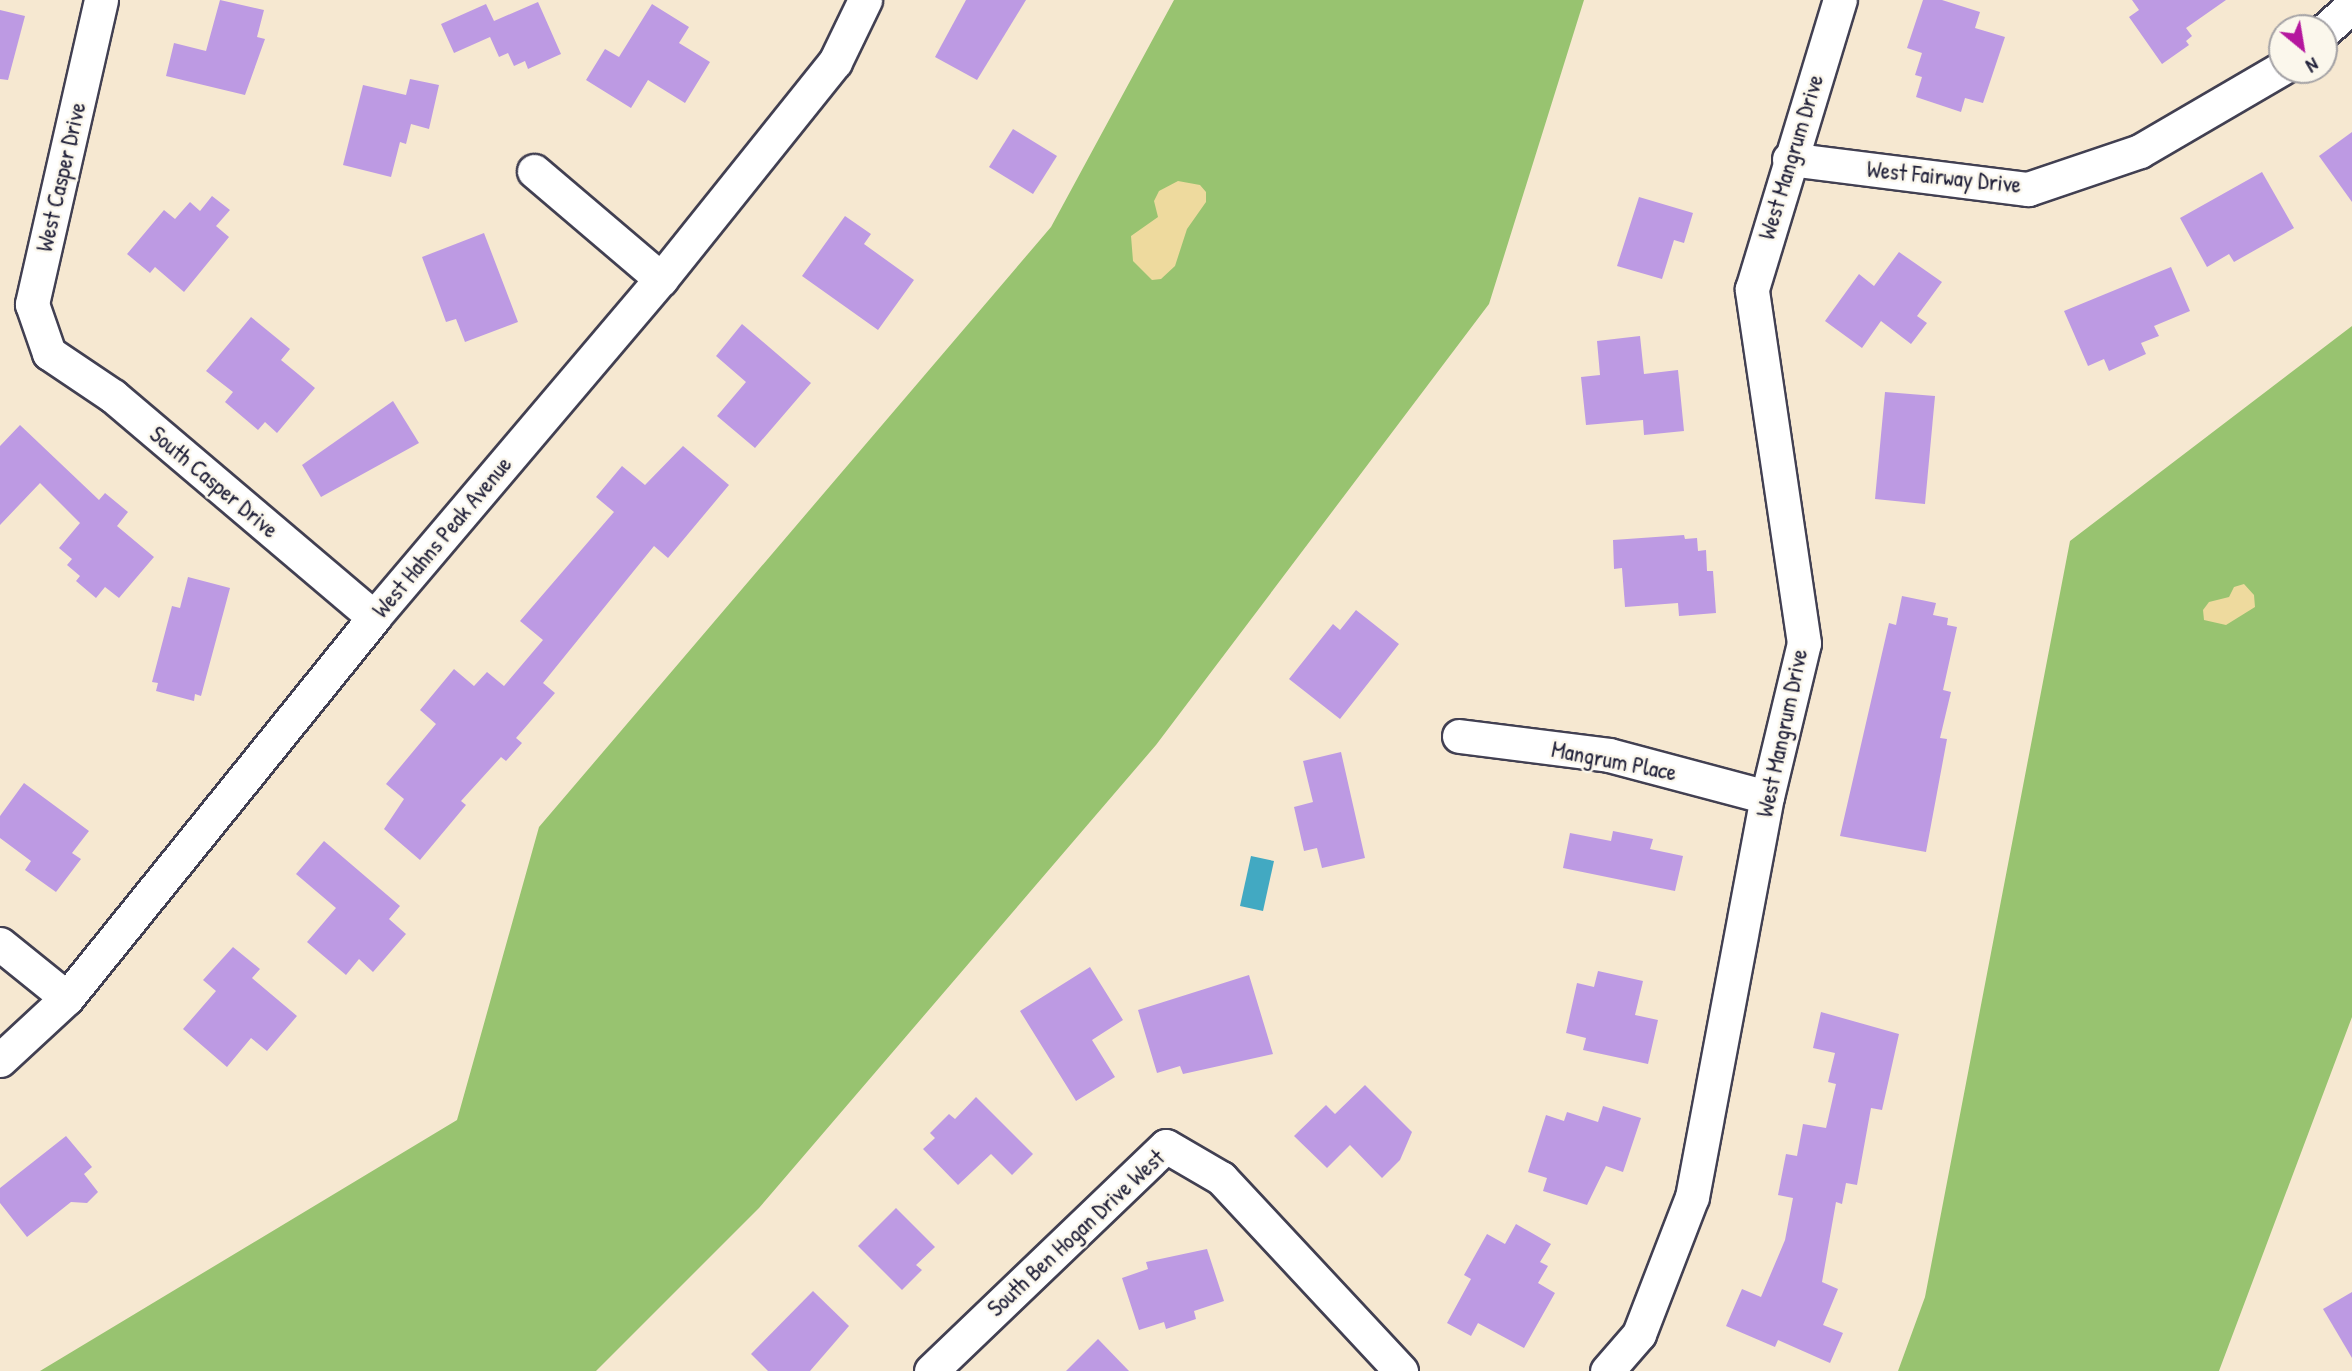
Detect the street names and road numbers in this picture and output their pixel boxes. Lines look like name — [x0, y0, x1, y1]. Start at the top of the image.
street label: West Mangrum Drive — [1753, 71, 1829, 243]
street label: West Casper Drive — [30, 100, 92, 254]
street label: West Fairway Drive — [1865, 155, 2023, 199]
street label: South Casper Drive — [144, 420, 284, 544]
street label: West Hahns Peak Avenue — [367, 451, 517, 623]
street label: West Mangrum Drive — [1751, 647, 1813, 819]
street label: Mangrum Place — [1549, 735, 1679, 787]
street label: South Ben Hogan Drive West — [982, 1144, 1170, 1322]

